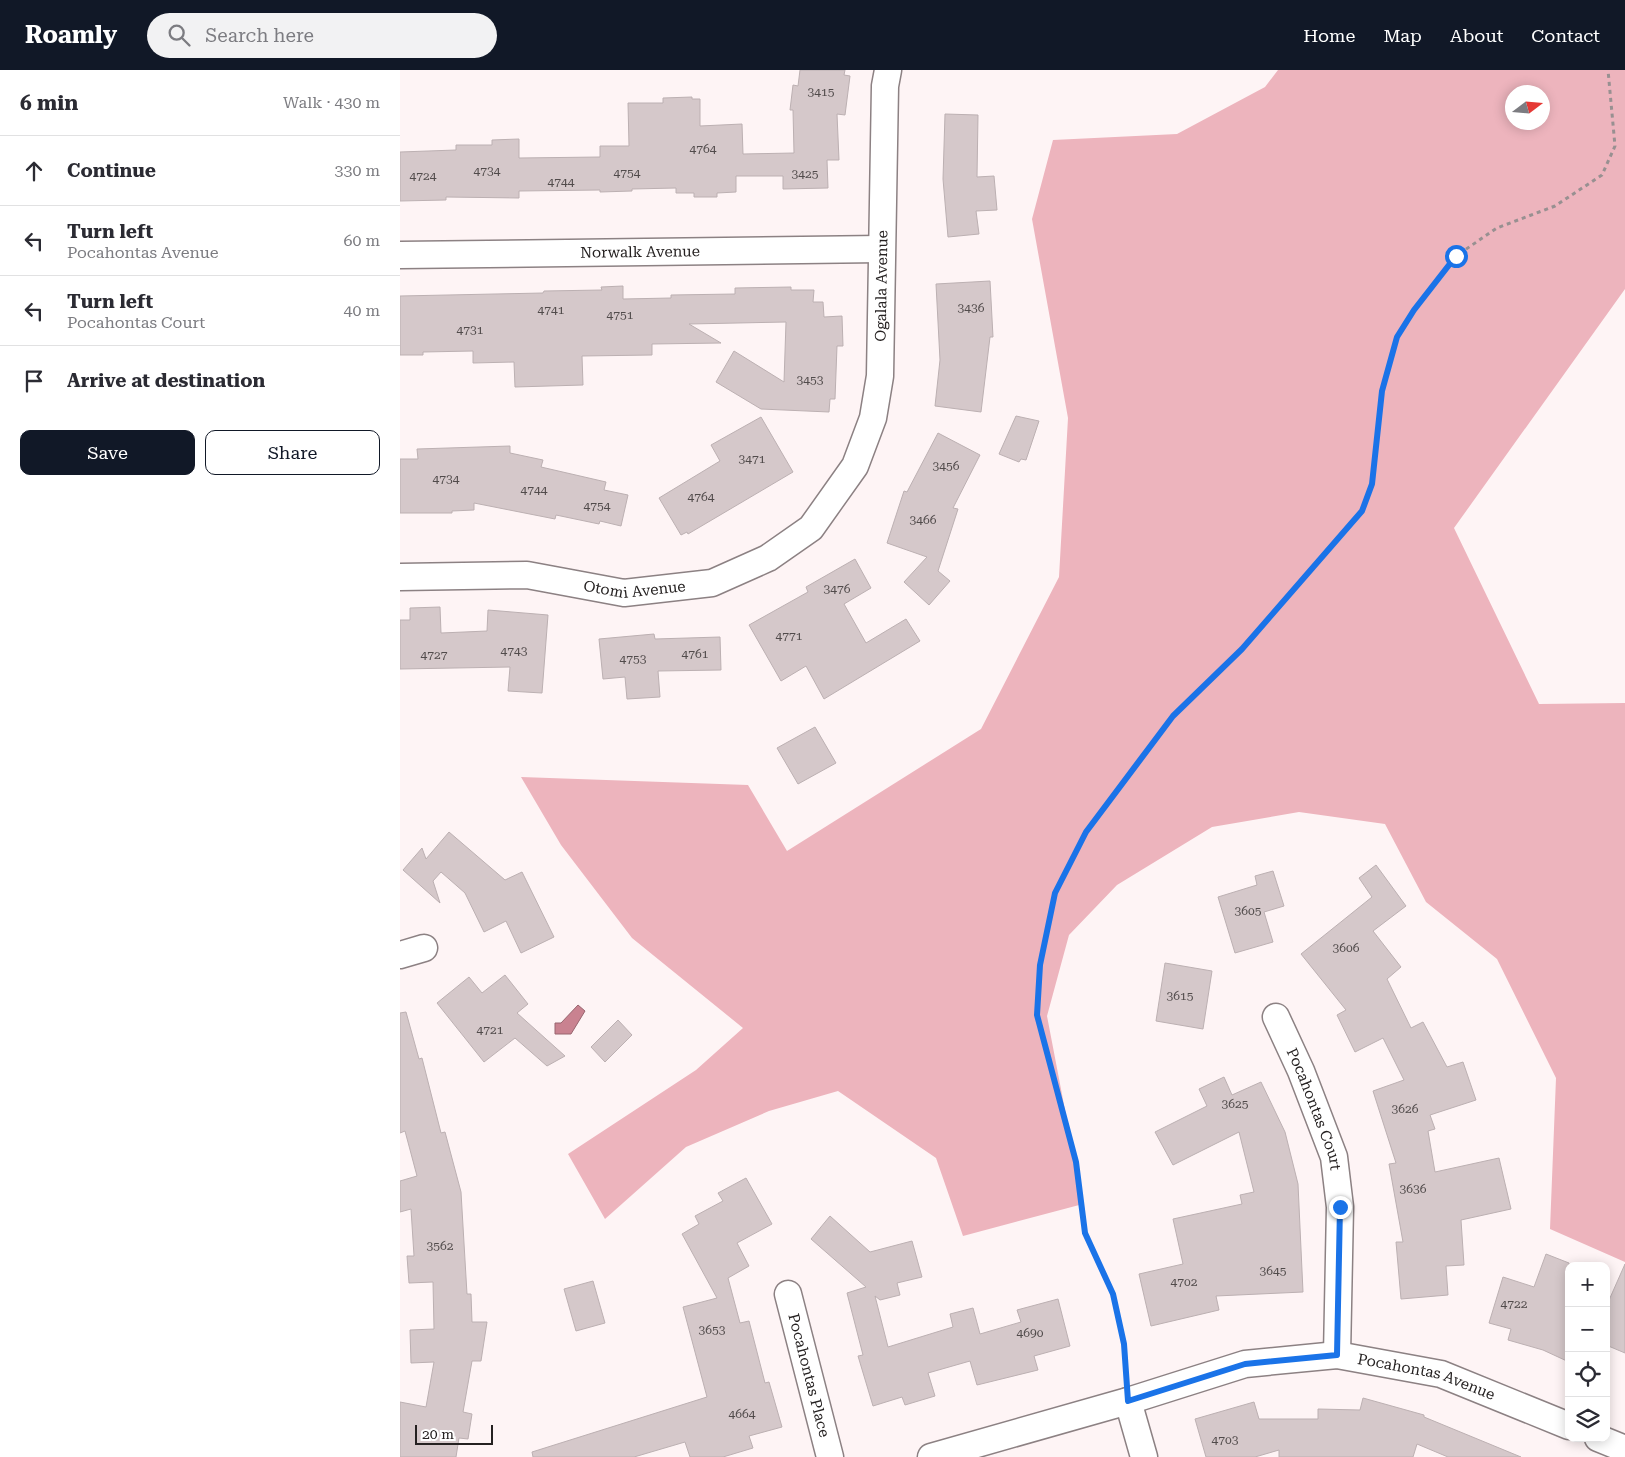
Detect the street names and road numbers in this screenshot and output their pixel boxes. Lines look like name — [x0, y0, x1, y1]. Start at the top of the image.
street label: Ogalala Avenue — [872, 230, 892, 342]
street label: Norwalk Avenue — [580, 242, 700, 262]
street label: Otomi Avenue — [582, 577, 686, 602]
street label: Pocahontas Court — [1283, 1045, 1345, 1172]
street label: Pocahontas Place — [784, 1312, 834, 1439]
street label: Pocahontas Avenue — [1356, 1350, 1498, 1404]

